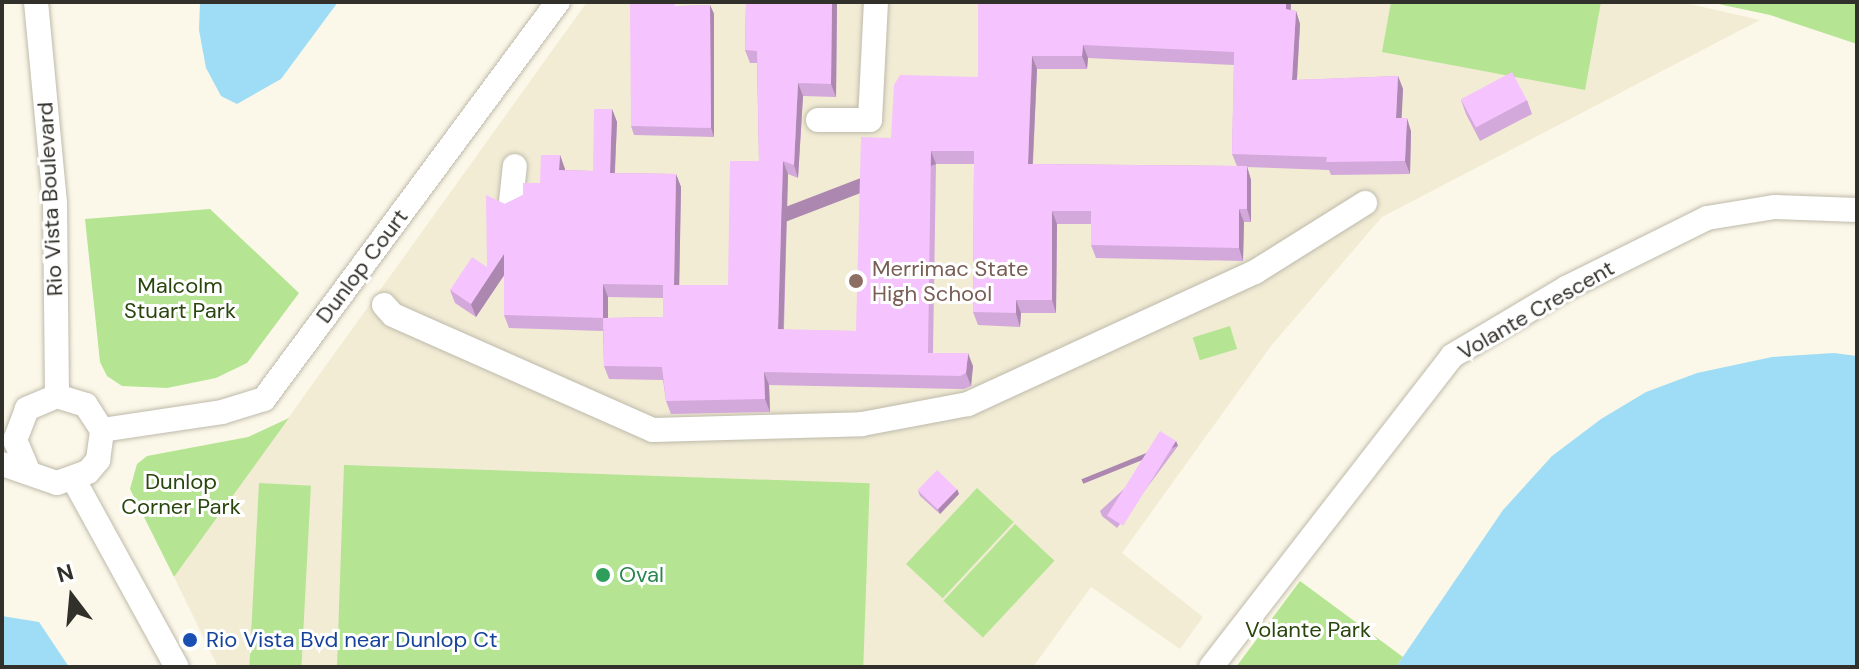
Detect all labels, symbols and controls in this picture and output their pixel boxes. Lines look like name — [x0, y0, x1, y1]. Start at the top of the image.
street label: Rio Vista Boulevard — [32, 101, 68, 297]
street label: Dunlop Court — [310, 204, 414, 328]
place label: Merrimac State High School — [872, 255, 1028, 306]
street label: Volante Crescent — [1453, 255, 1619, 365]
park label: Malcolm Stuart Park — [124, 272, 236, 324]
marker: Merrimac State High School — [847, 272, 865, 290]
park label: Dunlop Corner Park — [121, 468, 241, 520]
north arrow — [32, 557, 112, 637]
text: N — [54, 557, 77, 590]
place label: Oval — [619, 562, 664, 588]
marker: Oval — [594, 566, 612, 584]
park label: Volante Park — [1245, 617, 1371, 643]
place label: Rio Vista Bvd near Dunlop Ct — [206, 627, 498, 653]
marker: Rio Vista Bvd near Dunlop Ct — [181, 631, 199, 649]

